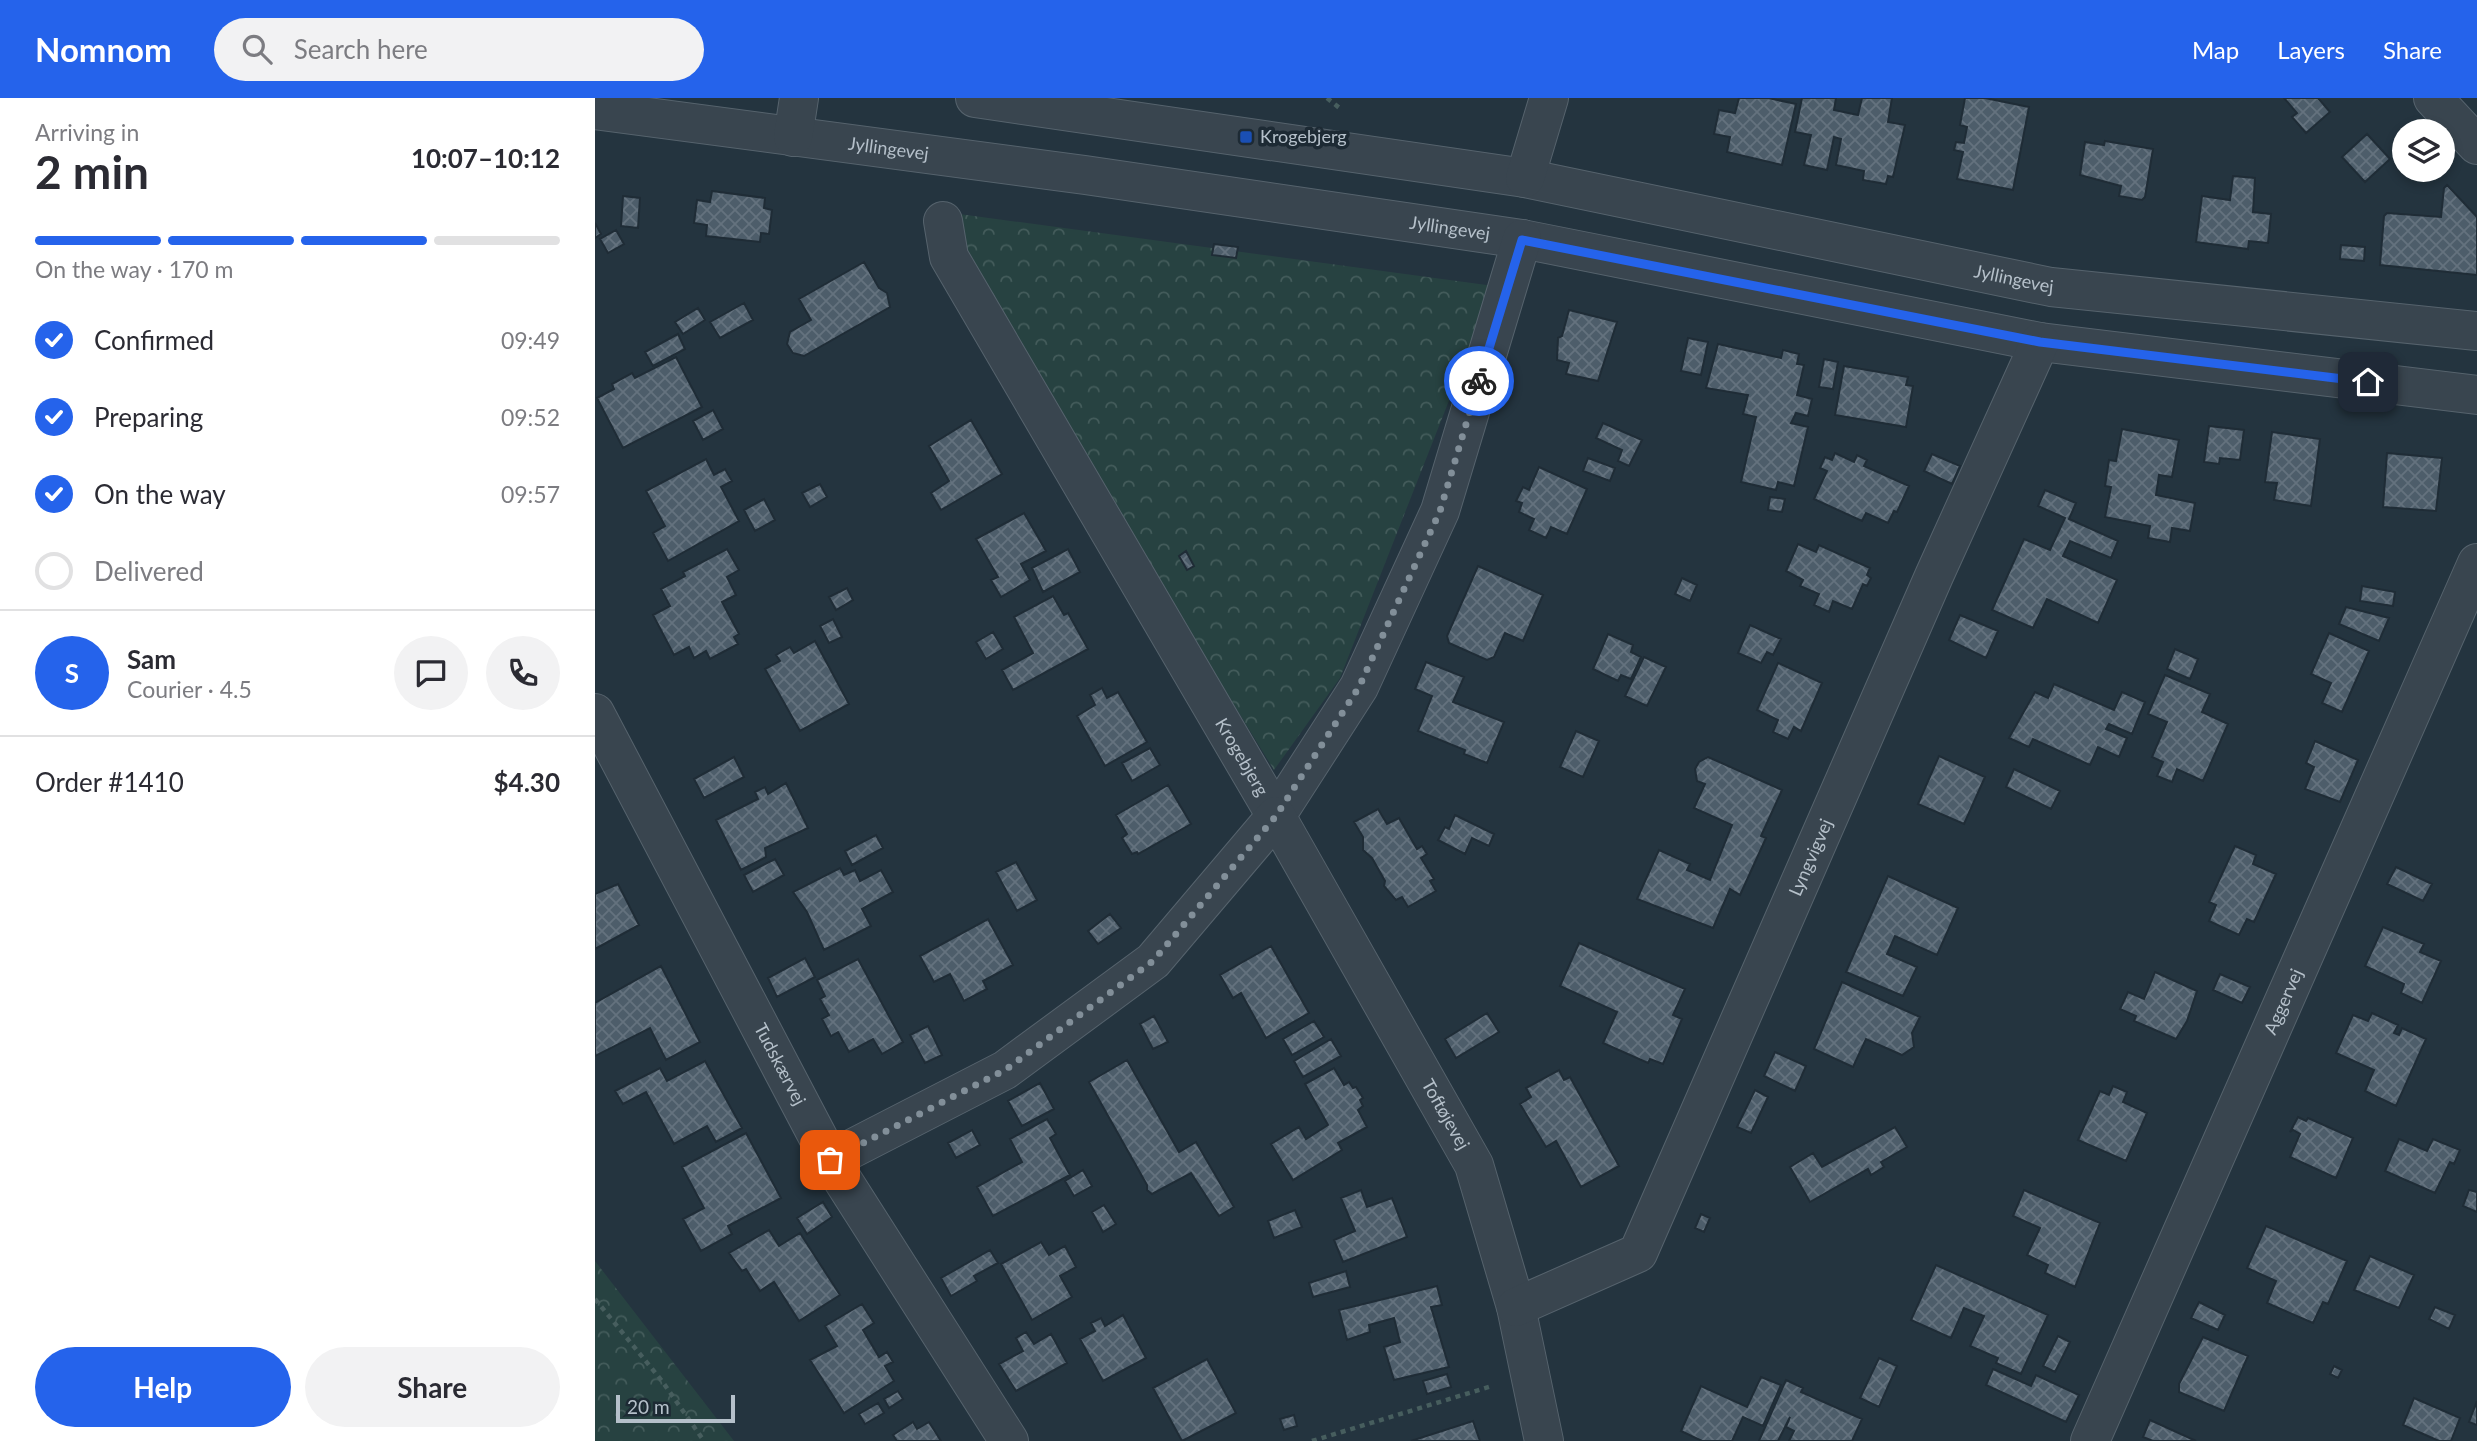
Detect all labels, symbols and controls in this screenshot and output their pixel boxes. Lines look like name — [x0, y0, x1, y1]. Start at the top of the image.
search box — [214, 18, 704, 81]
text: Nomnom — [35, 29, 172, 69]
icon: search — [238, 30, 276, 68]
text: Search here — [294, 33, 428, 65]
text: Map — [2192, 35, 2239, 64]
text: Layers — [2277, 35, 2345, 64]
text: Share — [2383, 35, 2442, 64]
text: Arriving in — [35, 118, 139, 146]
map controls — [2392, 119, 2455, 182]
button: layers — [2392, 119, 2455, 182]
place label: Krogebjerg — [1260, 125, 1347, 147]
marker: Krogebjerg — [1238, 129, 1254, 145]
street label: Jyllingevej — [847, 132, 930, 164]
text: 10:07–10:12 — [411, 142, 560, 174]
text: 2 min — [35, 144, 149, 199]
street label: Jyllingevej — [1408, 211, 1492, 244]
text: On the way · 170 m — [35, 255, 234, 283]
street label: Jyllingevej — [1972, 259, 2055, 297]
icon: check — [35, 321, 73, 359]
text: Confirmed — [94, 324, 214, 356]
text: 09:49 — [501, 326, 560, 354]
courier — [1444, 346, 1514, 416]
pin — [2338, 352, 2398, 412]
icon: bike — [1460, 362, 1498, 400]
icon: home — [2349, 363, 2387, 401]
icon: check — [35, 398, 73, 436]
text: Preparing — [94, 401, 203, 433]
text: 09:52 — [501, 403, 560, 431]
icon: check — [35, 475, 73, 513]
text: On the way — [94, 478, 226, 510]
text: 09:57 — [501, 480, 560, 508]
text: Delivered — [94, 555, 204, 587]
button: chat — [394, 636, 468, 710]
button: phone — [486, 636, 560, 710]
text: Sam — [127, 643, 176, 675]
text: S — [65, 657, 79, 689]
text: Courier · 4.5 — [127, 675, 252, 703]
street label: Krogebjerg — [1211, 714, 1274, 800]
text: Order #1410 — [35, 766, 184, 798]
text: $4.30 — [494, 766, 560, 798]
street label: Lyngvigvej — [1783, 815, 1837, 899]
street label: Aggervej — [2259, 965, 2307, 1038]
street label: Tudskærvej — [750, 1019, 811, 1109]
street label: Toftøjevej — [1418, 1075, 1475, 1153]
pin — [800, 1130, 860, 1190]
icon: bag — [811, 1141, 849, 1179]
button: Help — [35, 1347, 291, 1427]
button: Share — [305, 1347, 560, 1427]
scale bar — [616, 1392, 735, 1424]
text: 20 m — [627, 1395, 670, 1418]

